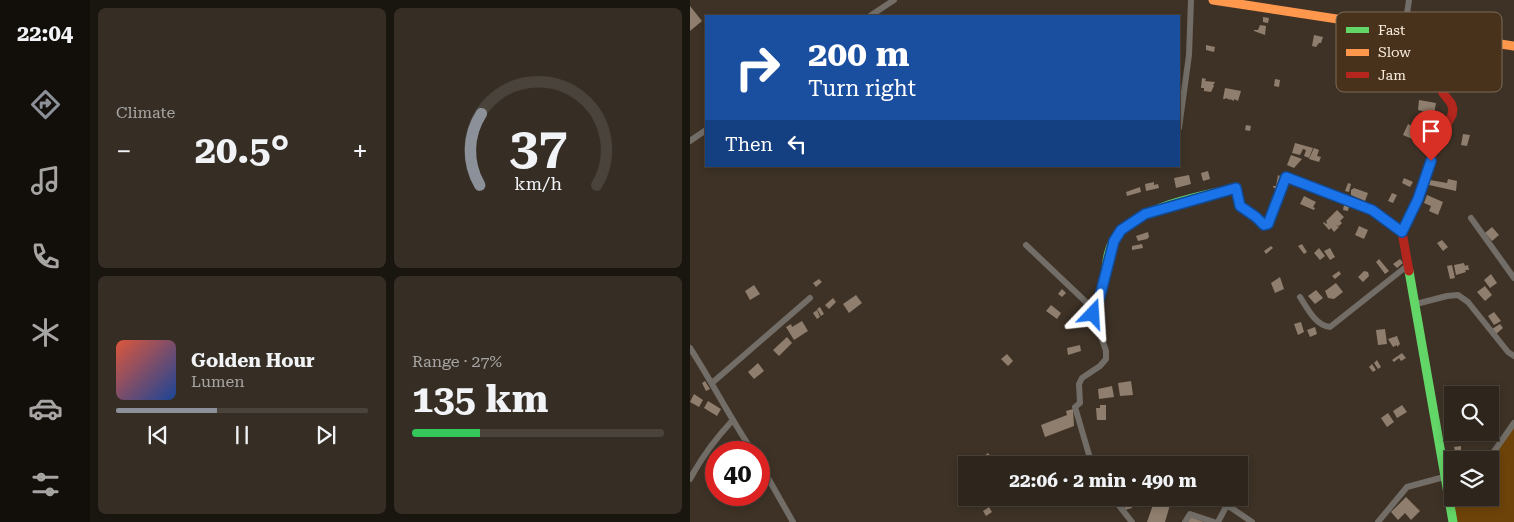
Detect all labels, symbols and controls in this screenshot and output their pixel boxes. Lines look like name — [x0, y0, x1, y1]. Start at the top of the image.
legend — [1336, 12, 1502, 92]
text: 22:04 — [17, 21, 73, 46]
text: Fast — [1378, 22, 1405, 38]
text: 200 m — [808, 34, 909, 75]
icon: right — [725, 35, 790, 100]
text: Slow — [1378, 44, 1411, 60]
text: Jam — [1378, 67, 1406, 83]
text: Turn right — [808, 76, 916, 101]
icon: directions — [28, 87, 63, 122]
text: Climate — [116, 103, 175, 122]
pin — [1410, 110, 1452, 161]
text: 37 — [509, 116, 567, 177]
icon: arrive — [1417, 117, 1445, 145]
text: 20.5° — [195, 128, 289, 172]
icon: left — [783, 130, 811, 158]
text: Then — [725, 133, 773, 156]
text: − — [116, 135, 132, 168]
text: + — [352, 135, 368, 168]
icon: music — [28, 163, 63, 198]
text: km/h — [514, 173, 562, 194]
icon: phone — [28, 239, 63, 274]
position arrow — [1066, 287, 1118, 339]
icon: climate — [28, 315, 63, 350]
text: Golden Hour — [191, 349, 315, 372]
text: Range · 27% — [412, 352, 502, 371]
text: Lumen — [191, 372, 245, 391]
text: 135 km — [412, 377, 548, 421]
map controls — [1444, 386, 1499, 506]
button: search — [1444, 386, 1499, 441]
icon: car — [28, 391, 63, 426]
icon: previous — [144, 421, 172, 449]
icon: pause — [228, 421, 256, 449]
icon: next — [312, 421, 340, 449]
speed limit sign: 40 — [705, 441, 770, 506]
button: layers — [1444, 451, 1499, 506]
icon: filters — [28, 467, 63, 502]
text: 22:06 · 2 min · 490 m — [1009, 469, 1197, 492]

